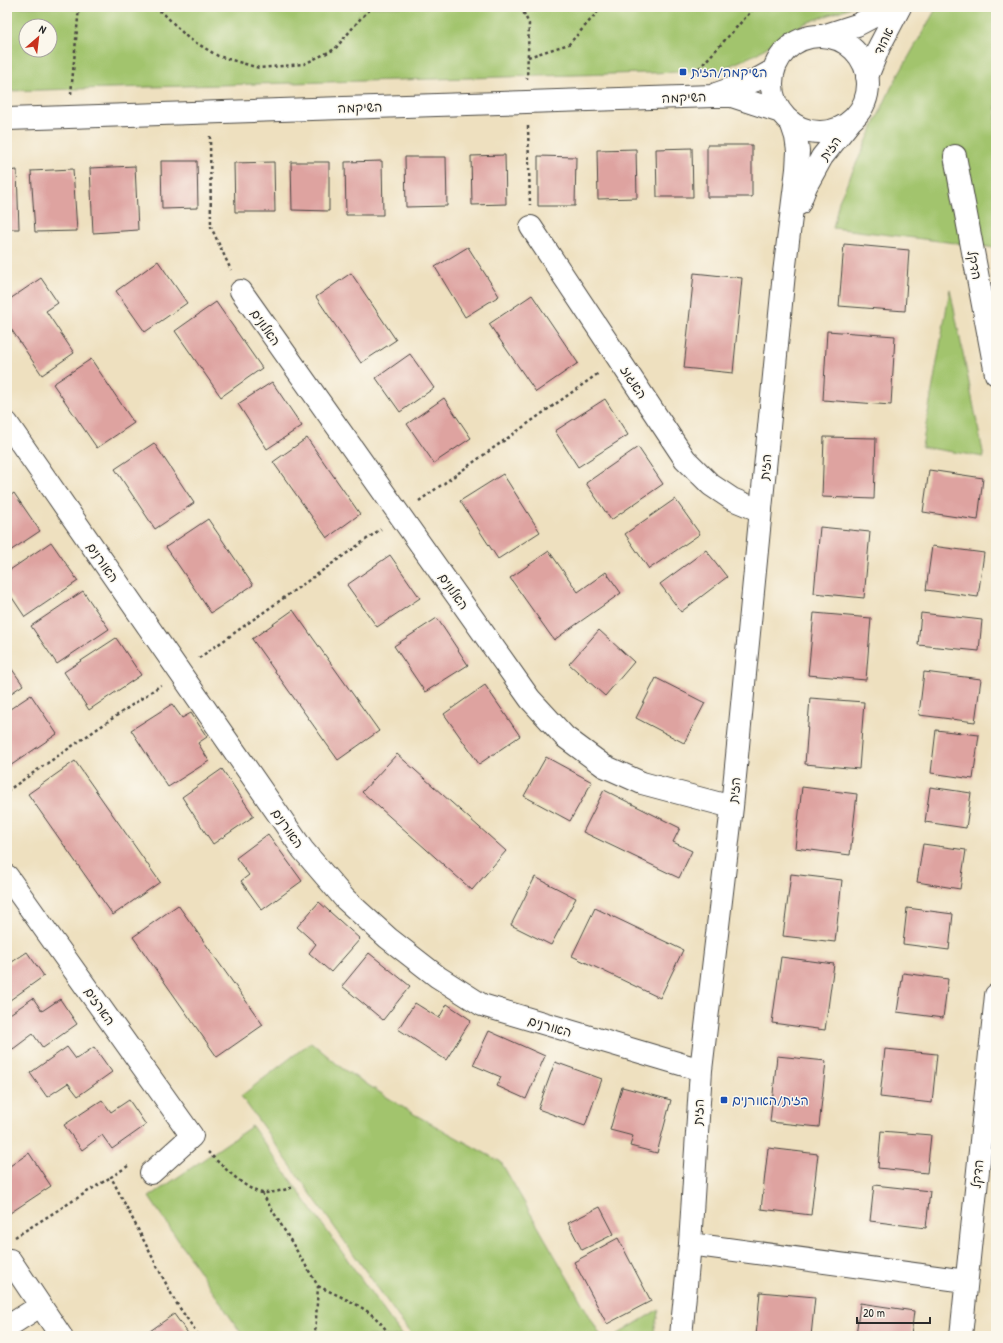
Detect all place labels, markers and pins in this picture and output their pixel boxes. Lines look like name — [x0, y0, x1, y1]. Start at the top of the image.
place label: השיקמה/הזית — [690, 63, 768, 81]
marker: השיקמה/הזית — [678, 67, 688, 77]
place label: הזית/האורנים — [732, 1091, 809, 1109]
marker: הזית/האורנים — [719, 1095, 729, 1105]

